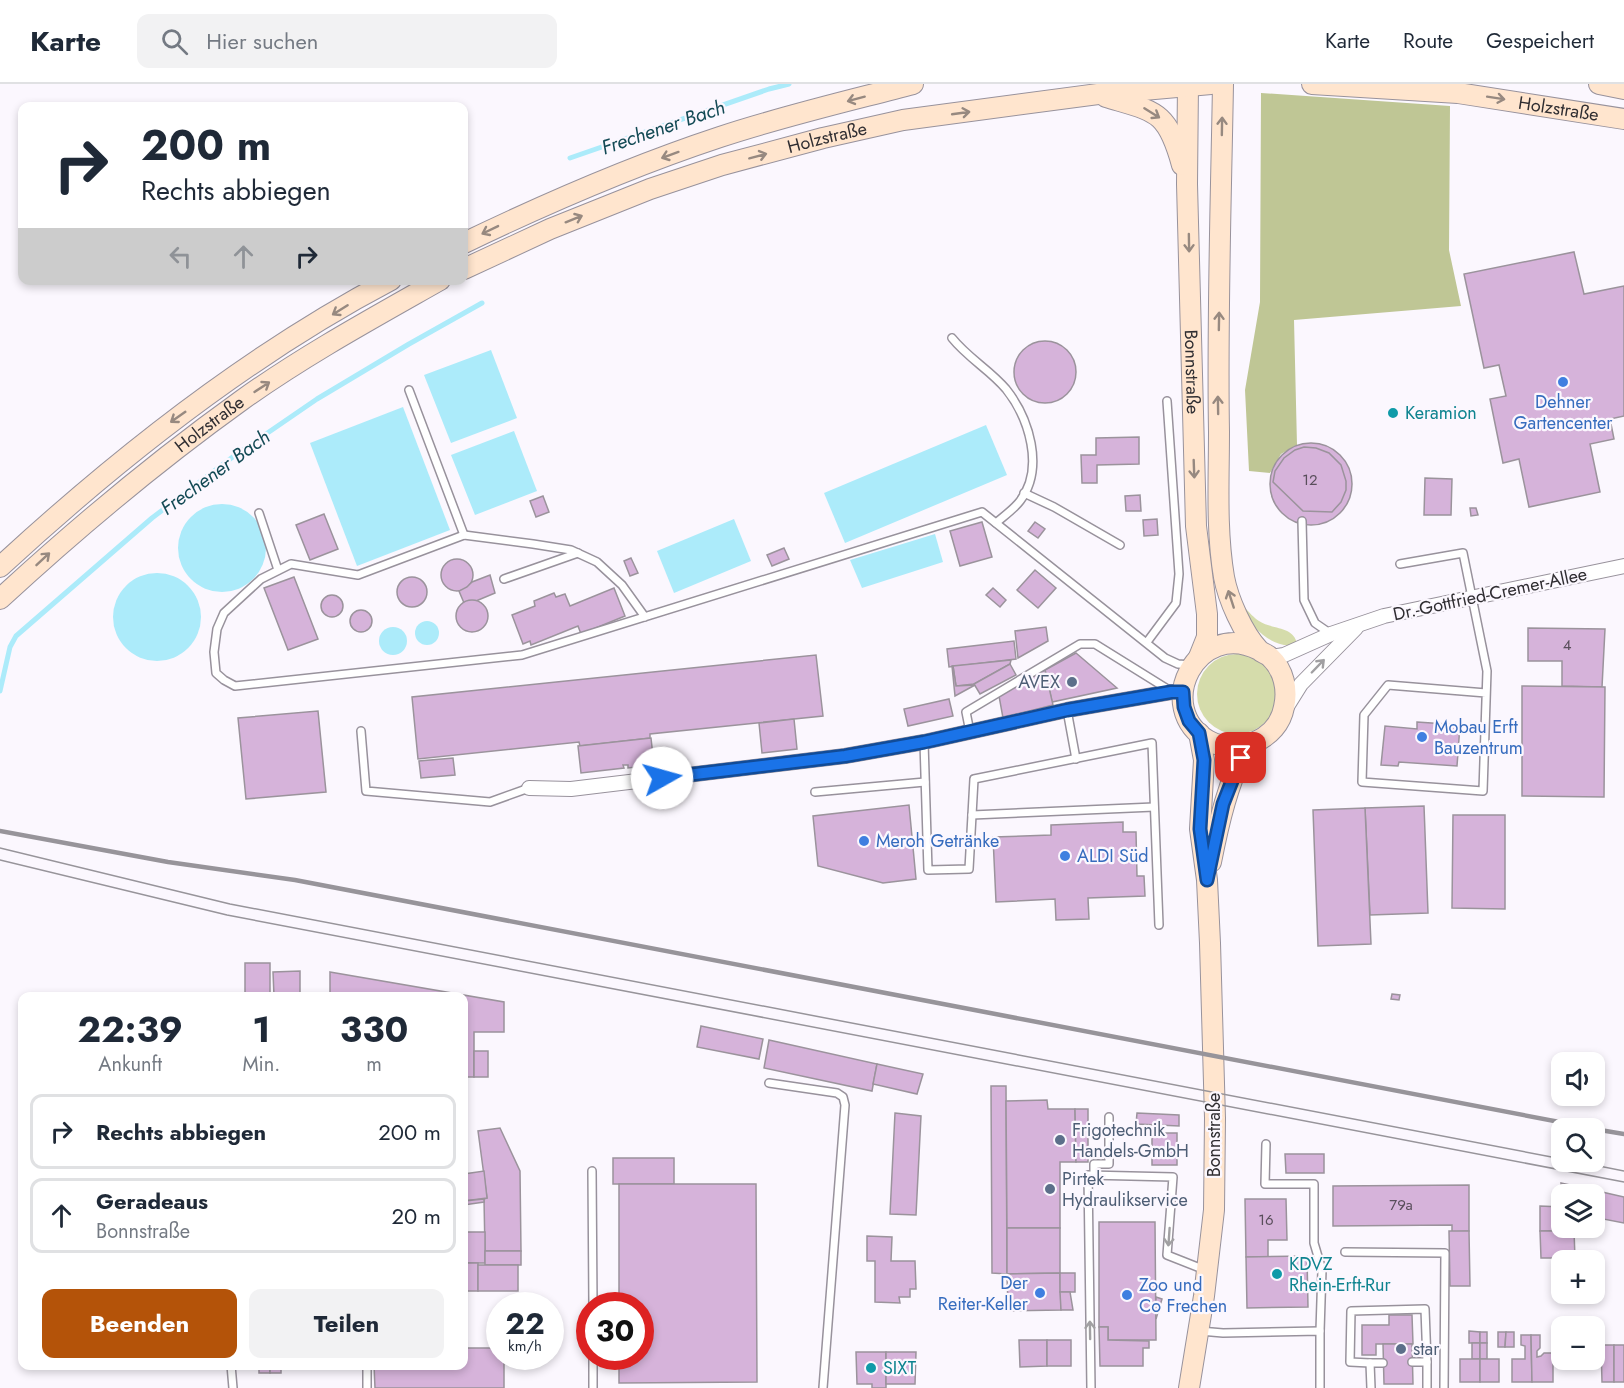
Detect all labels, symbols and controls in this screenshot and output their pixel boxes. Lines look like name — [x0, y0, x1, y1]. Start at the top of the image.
search box — [137, 14, 557, 68]
text: Karte — [30, 21, 101, 62]
icon: search — [158, 25, 191, 58]
text: Hier suchen — [206, 25, 318, 57]
text: Karte — [1325, 26, 1370, 56]
text: Route — [1403, 26, 1453, 56]
text: Gespeichert — [1486, 26, 1594, 56]
street label: Holzstraße — [1516, 90, 1601, 128]
water label: Frechener Bach — [597, 93, 729, 162]
one-way arrow — [1485, 93, 1505, 104]
one-way arrow — [847, 94, 866, 105]
one-way arrow — [951, 107, 971, 118]
one-way arrow — [1143, 108, 1160, 120]
text: 200 m — [141, 115, 271, 176]
street label: Holzstraße — [784, 116, 869, 160]
one-way arrow — [1216, 116, 1228, 136]
icon: right — [42, 126, 120, 204]
one-way arrow — [749, 149, 768, 161]
one-way arrow — [661, 150, 680, 161]
text: Rechts abbiegen — [141, 171, 331, 210]
one-way arrow — [565, 213, 583, 224]
one-way arrow — [481, 225, 499, 237]
one-way arrow — [1183, 232, 1194, 252]
icon: left — [164, 240, 197, 273]
icon: ahead — [227, 240, 260, 273]
icon: right — [290, 240, 323, 273]
one-way arrow — [332, 304, 349, 316]
one-way arrow — [1213, 311, 1225, 331]
street label: Bonnstraße — [1178, 329, 1206, 415]
marker: Dehner Gartencenter — [1556, 375, 1570, 389]
one-way arrow — [253, 380, 270, 392]
street label: Holzstraße — [169, 389, 250, 459]
place label: Dehner Gartencenter — [1514, 389, 1613, 436]
one-way arrow — [1212, 396, 1224, 416]
place label: Keramion — [1405, 400, 1477, 426]
marker: Keramion — [1386, 406, 1400, 420]
one-way arrow — [170, 411, 186, 423]
water label: Frechener Bach — [154, 423, 276, 522]
one-way arrow — [1188, 458, 1200, 478]
house number: 12 — [1302, 469, 1318, 491]
one-way arrow — [35, 552, 50, 566]
street label: Dr.-Gottfried-Cremer-Allee — [1391, 561, 1589, 627]
one-way arrow — [1225, 590, 1236, 609]
house number: 4 — [1563, 634, 1572, 656]
one-way arrow — [1311, 659, 1326, 674]
place label: AVEX — [1018, 669, 1060, 695]
marker: AVEX — [1065, 675, 1079, 689]
place label: Mobau Erft Bauzentrum — [1434, 714, 1523, 761]
marker: Mobau Erft Bauzentrum — [1415, 730, 1429, 744]
pin — [1215, 732, 1266, 783]
icon: arrive — [1224, 741, 1257, 774]
position arrow — [630, 746, 694, 810]
place label: Meroh Getränke — [876, 828, 999, 854]
marker: Meroh Getränke — [857, 834, 871, 848]
place label: ALDI Süd — [1077, 843, 1149, 869]
marker: ALDI Süd — [1058, 849, 1072, 863]
text: 22:39 — [78, 1003, 183, 1055]
text: 1 — [252, 1003, 271, 1055]
text: 330 — [340, 1003, 408, 1055]
text: Ankunft — [98, 1050, 162, 1079]
text: Min. — [242, 1050, 280, 1079]
text: m — [366, 1050, 382, 1079]
map controls — [1551, 1052, 1605, 1370]
button: sound — [1551, 1052, 1605, 1106]
street label: Bonnstraße — [1201, 1093, 1227, 1177]
icon: right — [45, 1115, 78, 1148]
text: Rechts abbiegen — [96, 1116, 266, 1148]
text: 200 m — [378, 1116, 441, 1148]
place label: Frigotechnik Handels-GmbH — [1072, 1117, 1189, 1164]
button: search — [1551, 1118, 1605, 1172]
marker: Frigotechnik Handels-GmbH — [1053, 1133, 1067, 1147]
place label: Pirtek Hydraulikservice — [1062, 1166, 1188, 1213]
marker: Pirtek Hydraulikservice — [1043, 1182, 1057, 1196]
button: layers — [1551, 1184, 1605, 1238]
text: Geradeaus — [96, 1185, 208, 1217]
house number: 79a — [1389, 1194, 1413, 1216]
icon: ahead — [45, 1199, 78, 1232]
text: 20 m — [392, 1200, 441, 1232]
house number: 16 — [1258, 1209, 1274, 1231]
text: Bonnstraße — [96, 1217, 190, 1246]
one-way arrow — [1163, 1227, 1174, 1247]
button: + — [1551, 1250, 1605, 1304]
place label: KDVZ Rhein-Erft-Rur — [1289, 1251, 1392, 1298]
marker: KDVZ Rhein-Erft-Rur — [1270, 1267, 1284, 1281]
place label: Der Reiter-Keller — [938, 1270, 1029, 1317]
place label: Zoo und Co Frechen — [1139, 1272, 1227, 1319]
marker: Der Reiter-Keller — [1033, 1286, 1047, 1300]
marker: Zoo und Co Frechen — [1120, 1288, 1134, 1302]
button: Beenden — [42, 1289, 237, 1358]
button: Teilen — [249, 1289, 444, 1358]
speed limit sign: 30 — [576, 1292, 654, 1370]
text: 22 — [505, 1302, 545, 1345]
button: − — [1551, 1316, 1605, 1370]
one-way arrow — [1084, 1320, 1096, 1340]
text: km/h — [508, 1335, 542, 1357]
place label: star — [1413, 1336, 1440, 1362]
marker: star — [1394, 1342, 1408, 1356]
place label: SIXT — [883, 1355, 917, 1381]
marker: SIXT — [864, 1361, 878, 1375]

